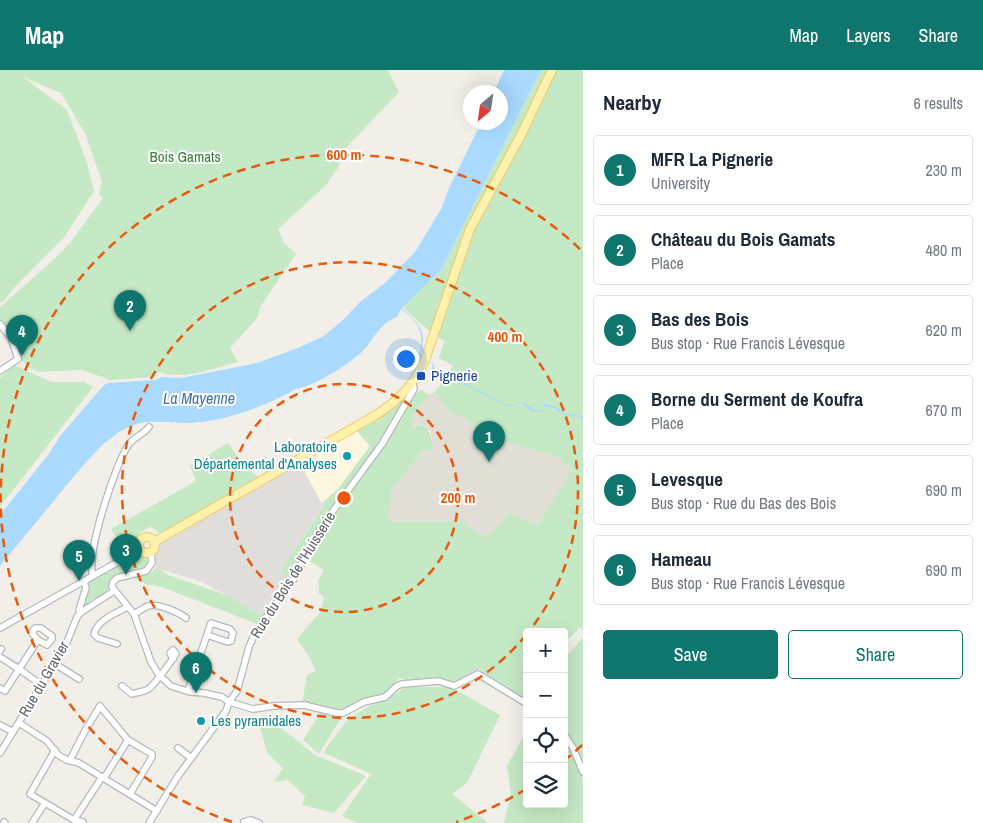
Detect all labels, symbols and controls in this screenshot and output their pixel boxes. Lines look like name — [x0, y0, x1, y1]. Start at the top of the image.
text: Map — [25, 19, 64, 51]
text: Map — [790, 23, 818, 48]
text: Layers — [846, 23, 891, 48]
text: Share — [919, 23, 958, 48]
north arrow — [463, 85, 508, 130]
text: Nearby — [603, 88, 661, 117]
text: 6 results — [913, 92, 963, 114]
text: 600 m — [327, 144, 361, 165]
park label: Bois Gamats — [149, 146, 221, 167]
text: MFR La Pignerie — [651, 146, 773, 172]
text: 1 — [616, 159, 624, 181]
text: 230 m — [926, 159, 962, 181]
text: University — [651, 172, 710, 194]
text: Château du Bois Gamats — [651, 226, 835, 252]
text: 2 — [616, 239, 624, 261]
text: 480 m — [926, 239, 962, 261]
text: Place — [651, 252, 684, 274]
pin: 2 — [114, 290, 146, 331]
text: Bas des Bois — [651, 306, 749, 332]
pin: 4 — [6, 315, 38, 356]
text: 3 — [616, 319, 624, 341]
text: 620 m — [926, 319, 962, 341]
text: 400 m — [488, 326, 522, 347]
text: Bus stop · Rue Francis Lévesque — [651, 332, 845, 354]
your location — [393, 346, 419, 372]
place label: Pignerie — [431, 365, 478, 386]
marker: Pignerie — [415, 370, 427, 382]
text: Borne du Serment de Koufra — [651, 386, 863, 412]
water label: La Mayenne — [163, 387, 235, 409]
text: 4 — [616, 399, 624, 421]
text: 670 m — [926, 399, 962, 421]
text: Place — [651, 412, 684, 434]
pin: 1 — [473, 421, 505, 462]
place label: Laboratoire Départemental d'Analyses — [194, 436, 337, 474]
marker: Laboratoire Départemental d'Analyses — [341, 450, 353, 462]
text: Levesque — [651, 466, 723, 492]
text: 5 — [616, 479, 624, 501]
text: 690 m — [926, 479, 962, 501]
text: 200 m — [441, 487, 475, 508]
centre of rings — [335, 489, 353, 507]
text: Bus stop · Rue du Bas des Bois — [651, 492, 836, 514]
street label: Rue du Bois de l'Huisserie — [245, 507, 340, 642]
pin: 3 — [110, 534, 142, 575]
pin: 5 — [63, 540, 95, 581]
text: Hameau — [651, 546, 712, 572]
text: 6 — [616, 559, 624, 581]
text: 690 m — [926, 559, 962, 581]
text: Bus stop · Rue Francis Lévesque — [651, 572, 845, 594]
map controls — [523, 628, 568, 808]
button: + — [523, 628, 568, 673]
button: Save — [603, 630, 778, 679]
button: Share — [788, 630, 963, 679]
street label: Rue du Gravier — [13, 637, 74, 720]
pin: 6 — [180, 652, 212, 693]
button: − — [523, 673, 568, 718]
place label: Les pyramidales — [211, 710, 301, 731]
marker: Les pyramidales — [195, 715, 207, 727]
button: locate — [523, 718, 568, 763]
button: layers — [523, 763, 568, 808]

